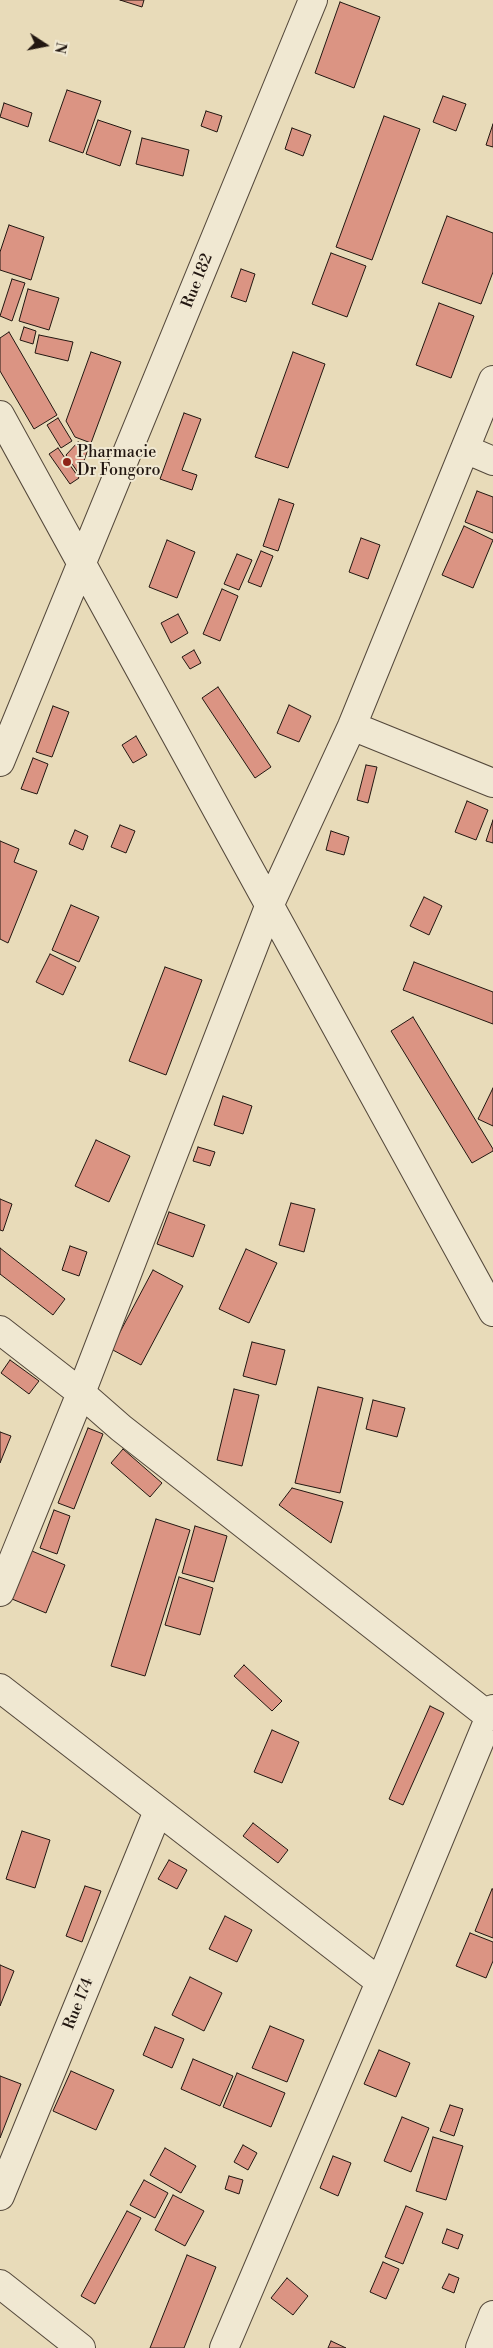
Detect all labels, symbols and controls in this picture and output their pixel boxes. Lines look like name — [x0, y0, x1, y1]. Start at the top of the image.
north arrow — [20, 20, 70, 70]
text: N — [50, 41, 70, 55]
street label: Rue 182 — [178, 251, 218, 311]
place label: Pharmacie Dr Fongoro — [77, 443, 161, 481]
marker: Pharmacie Dr Fongoro — [61, 456, 73, 468]
street label: Rue 174 — [60, 1975, 98, 2033]

